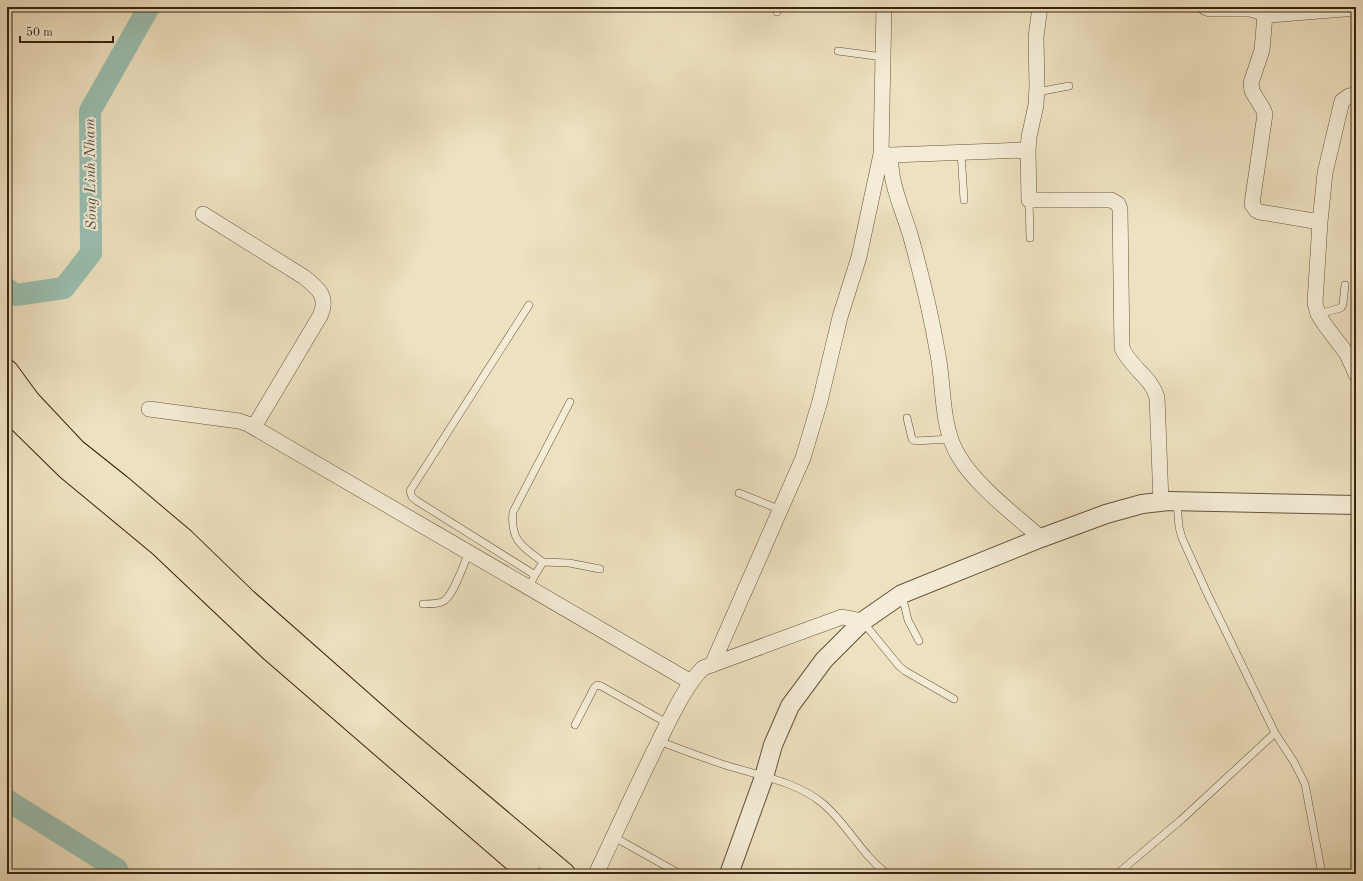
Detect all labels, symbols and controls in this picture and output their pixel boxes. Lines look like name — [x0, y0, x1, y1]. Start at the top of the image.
scale bar — [20, 18, 113, 44]
text: 50 m — [26, 26, 53, 39]
water label: Sông Linh Nham — [83, 118, 100, 230]

